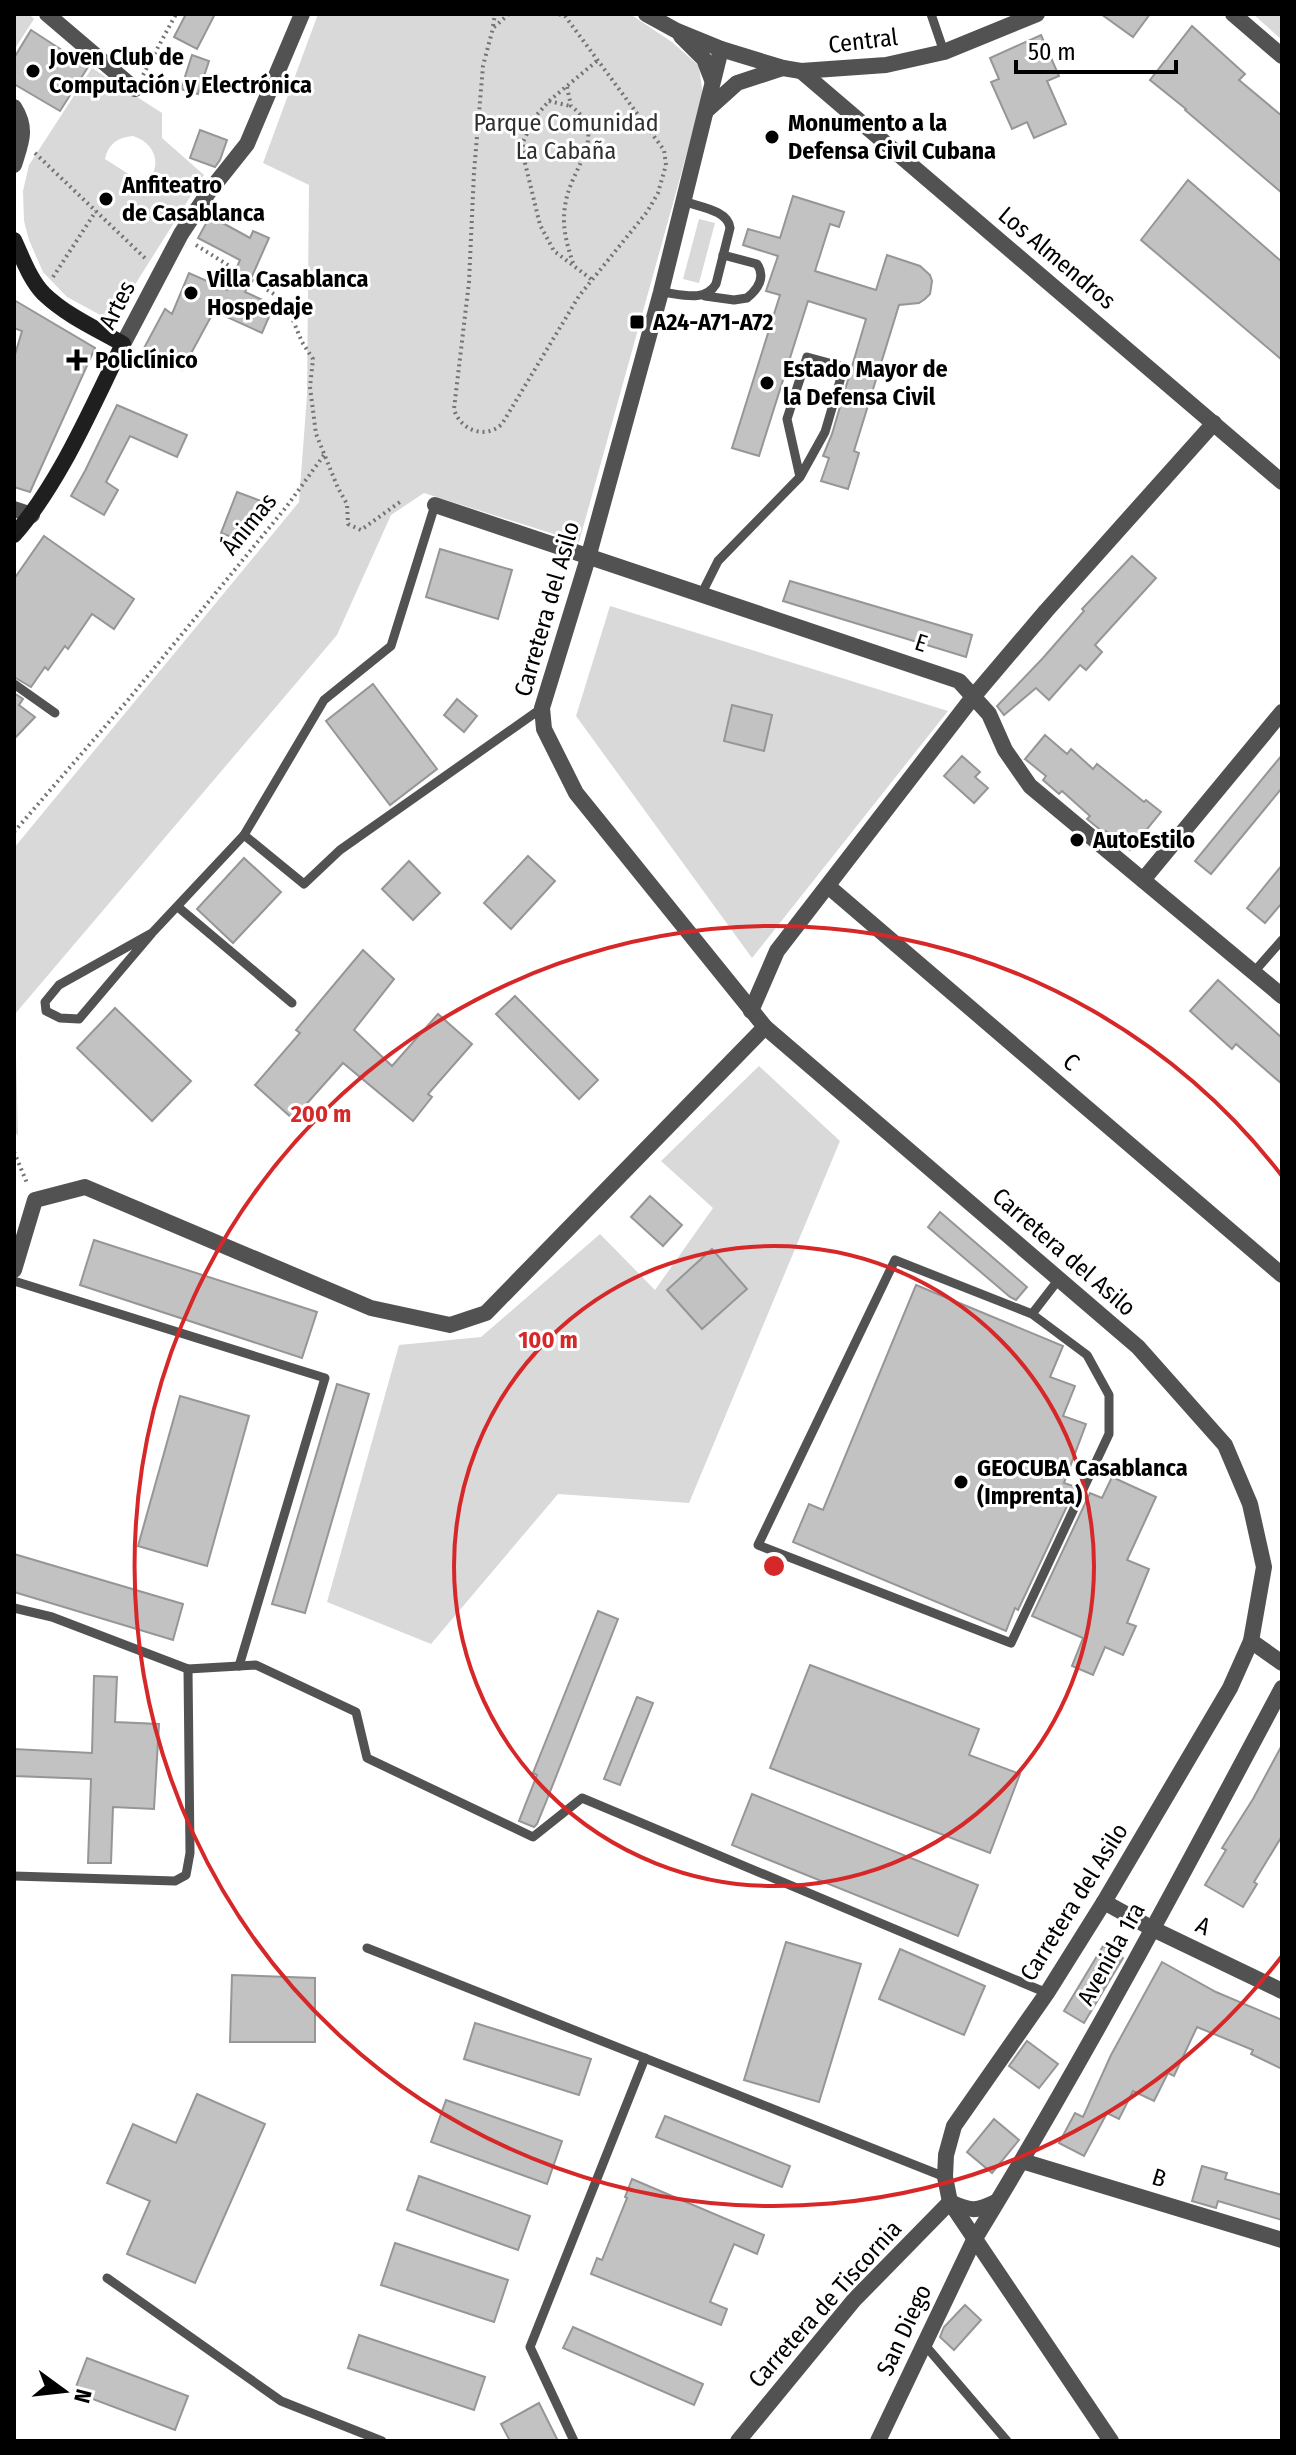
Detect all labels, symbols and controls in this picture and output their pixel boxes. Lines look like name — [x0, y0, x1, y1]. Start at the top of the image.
street label: Central — [827, 23, 899, 59]
scale bar — [1016, 24, 1176, 74]
text: 50 m — [1028, 38, 1076, 66]
place label: Joven Club de Computación y Electrónica — [48, 43, 312, 99]
marker: Joven Club de Computación y Electrónica — [24, 62, 42, 80]
park label: Parque Comunidad La Cabaña — [473, 109, 659, 165]
place label: Monumento a la Defensa Civil Cubana — [788, 109, 996, 165]
marker: Monumento a la Defensa Civil Cubana — [763, 128, 781, 146]
place label: Anfiteatro de Casablanca — [121, 171, 265, 227]
marker: Anfiteatro de Casablanca — [97, 190, 115, 208]
street label: Los Almendros — [993, 201, 1121, 315]
place label: Villa Casablanca Hospedaje — [206, 265, 368, 321]
street label: Artes — [93, 276, 141, 334]
marker: Villa Casablanca Hospedaje — [182, 284, 200, 302]
place label: A24-A71-A72 — [652, 308, 773, 336]
marker: A24-A71-A72 — [628, 313, 646, 331]
place label: Policlínico — [95, 346, 198, 374]
marker: Policlínico — [66, 349, 88, 371]
place label: Estado Mayor de la Defensa Civil — [783, 355, 948, 411]
marker: Estado Mayor de la Defensa Civil — [758, 374, 776, 392]
street label: Ánimas — [215, 487, 282, 561]
street label: Carretera del Asilo — [509, 518, 585, 700]
street label: E — [911, 628, 931, 658]
place label: AutoEstilo — [1092, 826, 1195, 854]
marker: AutoEstilo — [1068, 831, 1086, 849]
street label: C — [1057, 1047, 1085, 1077]
text: 200 m — [290, 1100, 351, 1128]
street label: Carretera del Asilo — [987, 1182, 1141, 1322]
text: 100 m — [518, 1326, 578, 1354]
place label: GEOCUBA Casablanca (Imprenta) — [977, 1454, 1188, 1510]
marker: GEOCUBA Casablanca (Imprenta) — [952, 1473, 970, 1491]
centre of rings — [760, 1552, 788, 1580]
street label: Carretera del Asilo — [1014, 1818, 1134, 1986]
street label: Avenida 1ra — [1071, 1898, 1151, 2010]
street label: A — [1191, 1911, 1215, 1942]
street label: B — [1149, 2163, 1169, 2193]
street label: Carretera de Tiscornia — [743, 2215, 907, 2393]
street label: San Diego — [871, 2280, 937, 2380]
north arrow — [24, 2351, 104, 2431]
text: N — [68, 2386, 98, 2406]

